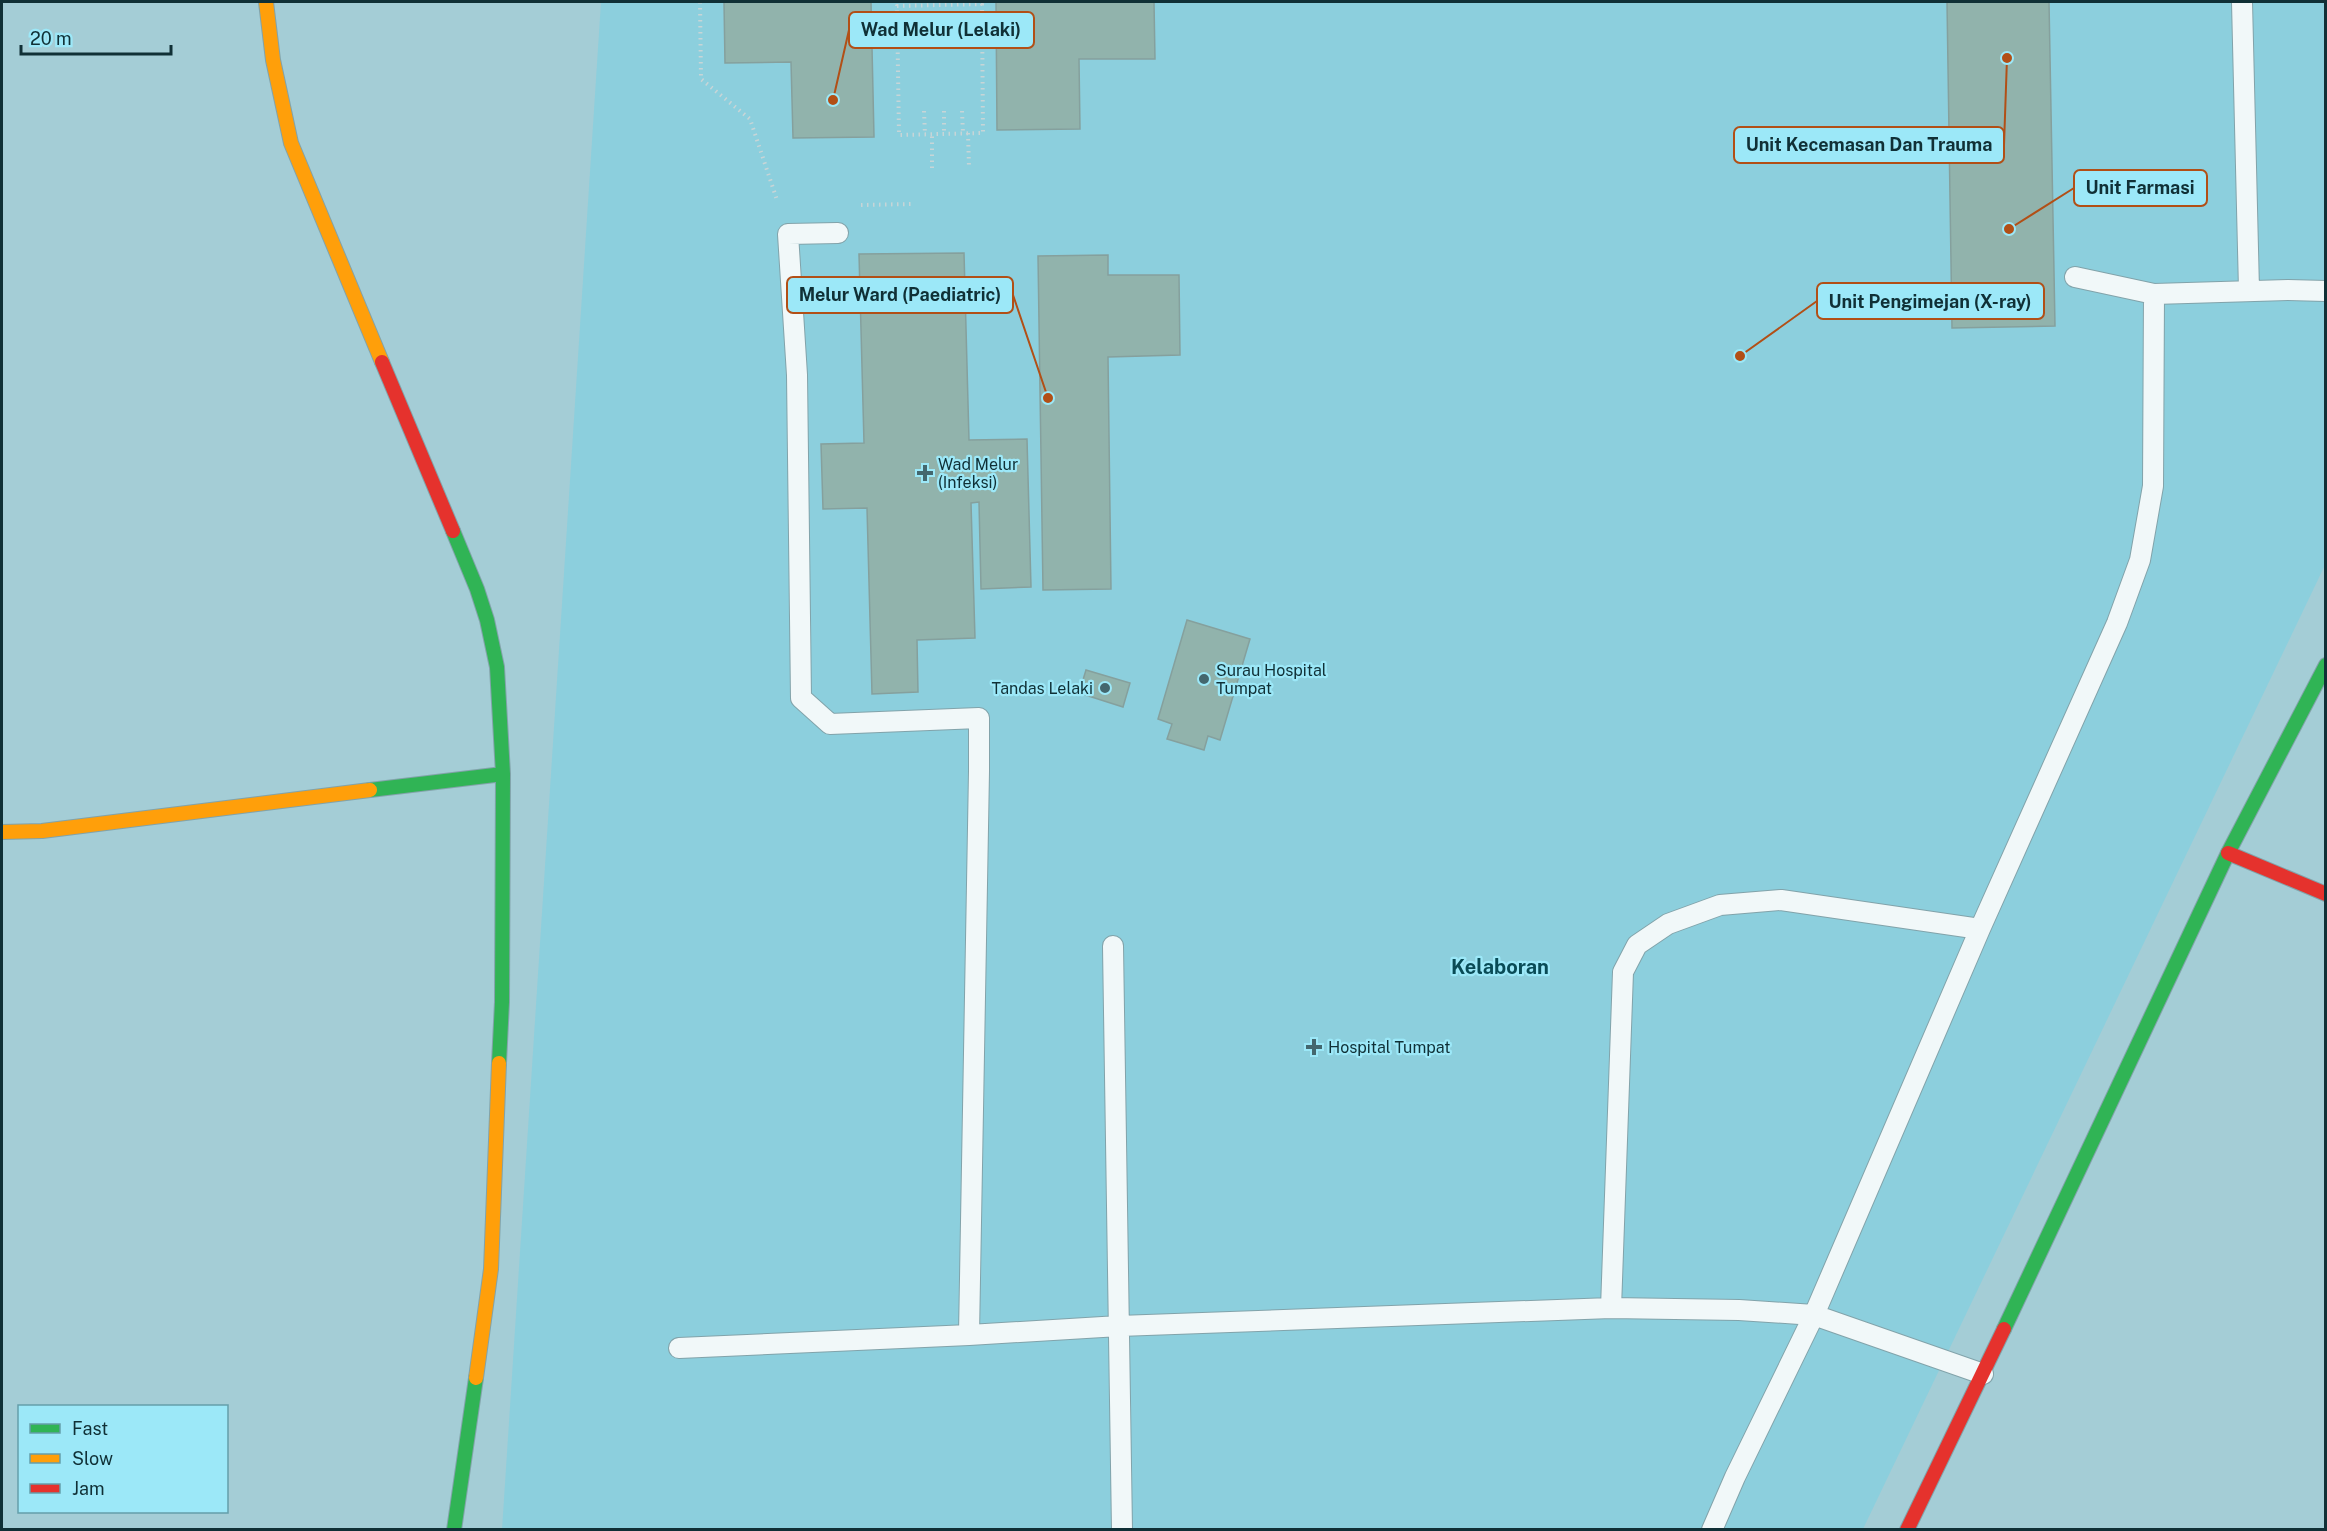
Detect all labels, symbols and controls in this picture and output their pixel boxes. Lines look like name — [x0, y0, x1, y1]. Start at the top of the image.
callout: Wad Melur (Lelaki) — [849, 12, 1034, 48]
scale bar — [21, 18, 171, 56]
text: Wad Melur (Lelaki) — [861, 19, 1021, 40]
text: 20 m — [30, 28, 72, 49]
callout: Unit Kecemasan Dan Trauma — [1734, 127, 2004, 163]
text: Unit Kecemasan Dan Trauma — [1746, 134, 1992, 155]
callout: Unit Farmasi — [2074, 170, 2207, 206]
text: Unit Farmasi — [2085, 177, 2195, 198]
callout: Melur Ward (Paediatric) — [787, 277, 1013, 313]
callout: Unit Pengimejan (X-ray) — [1817, 283, 2044, 319]
text: Melur Ward (Paediatric) — [799, 284, 1001, 305]
text: Unit Pengimejan (X-ray) — [1829, 291, 2031, 312]
place label: Wad Melur (Infeksi) — [938, 455, 1018, 492]
marker: Wad Melur (Infeksi) — [916, 464, 934, 482]
place label: Surau Hospital Tumpat — [1216, 661, 1327, 698]
marker: Surau Hospital Tumpat — [1197, 672, 1211, 686]
place label: Tandas Lelaki — [992, 679, 1093, 698]
marker: Tandas Lelaki — [1098, 681, 1112, 695]
district label: Kelaboran — [1451, 955, 1549, 979]
marker: Hospital Tumpat — [1305, 1038, 1323, 1056]
place label: Hospital Tumpat — [1328, 1038, 1450, 1057]
legend — [18, 1405, 228, 1513]
text: Fast — [72, 1418, 108, 1439]
text: Slow — [72, 1448, 113, 1469]
text: Jam — [72, 1478, 105, 1499]

